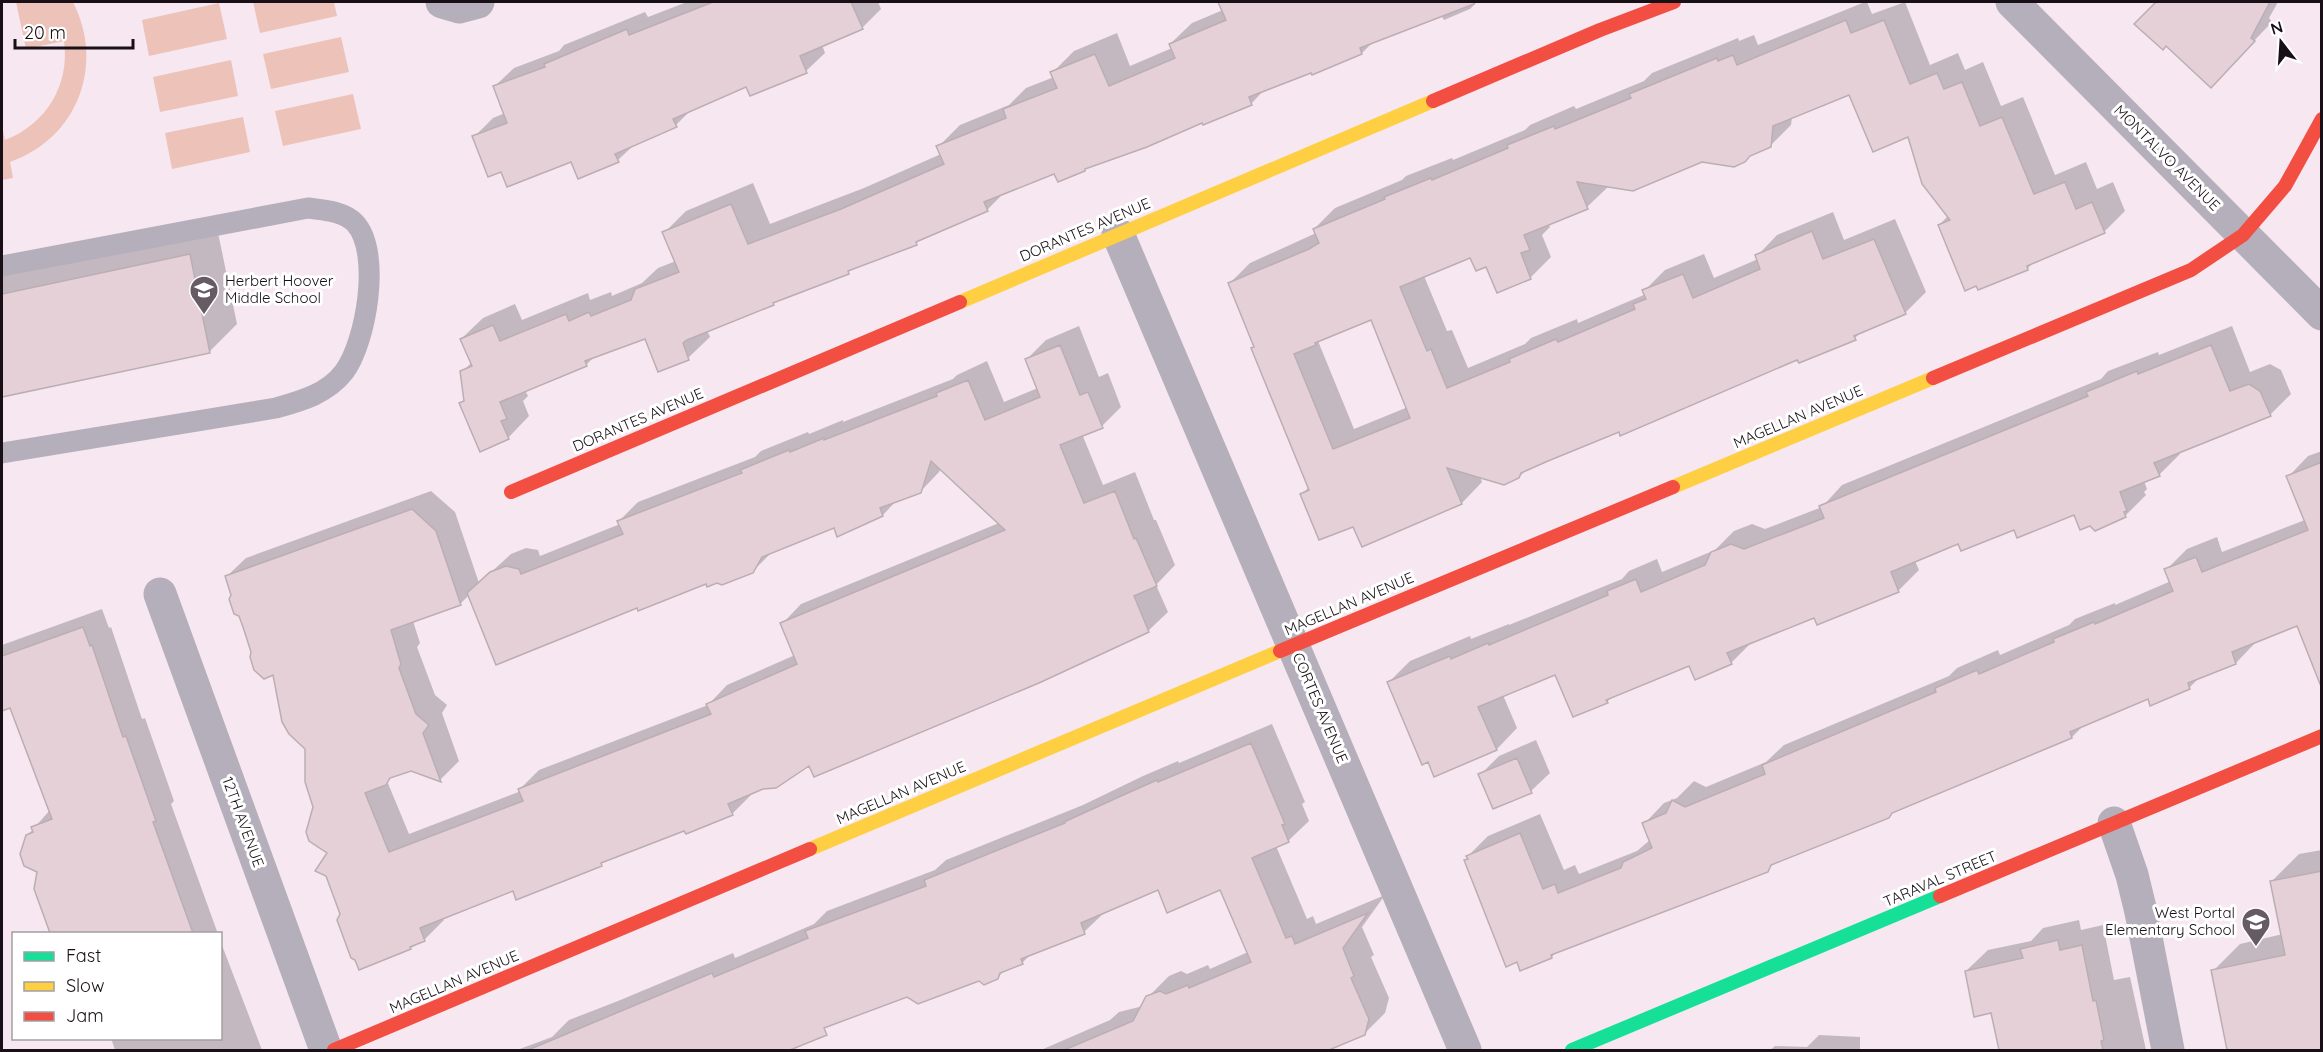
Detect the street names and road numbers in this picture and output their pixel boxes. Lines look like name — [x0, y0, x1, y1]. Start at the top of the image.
street label: MONTALVO AVENUE — [2110, 101, 2224, 215]
street label: DORANTES AVENUE — [1017, 193, 1153, 266]
street label: MAGELLAN AVENUE — [1730, 381, 1865, 452]
street label: DORANTES AVENUE — [570, 383, 706, 456]
street label: MAGELLAN AVENUE — [1281, 568, 1416, 639]
street label: CORTES AVENUE — [1289, 650, 1352, 766]
street label: MAGELLAN AVENUE — [833, 757, 968, 828]
street label: 12TH AVENUE — [218, 774, 269, 870]
street label: TARAVAL STREET — [1880, 846, 1999, 911]
street label: MAGELLAN AVENUE — [386, 946, 521, 1017]

